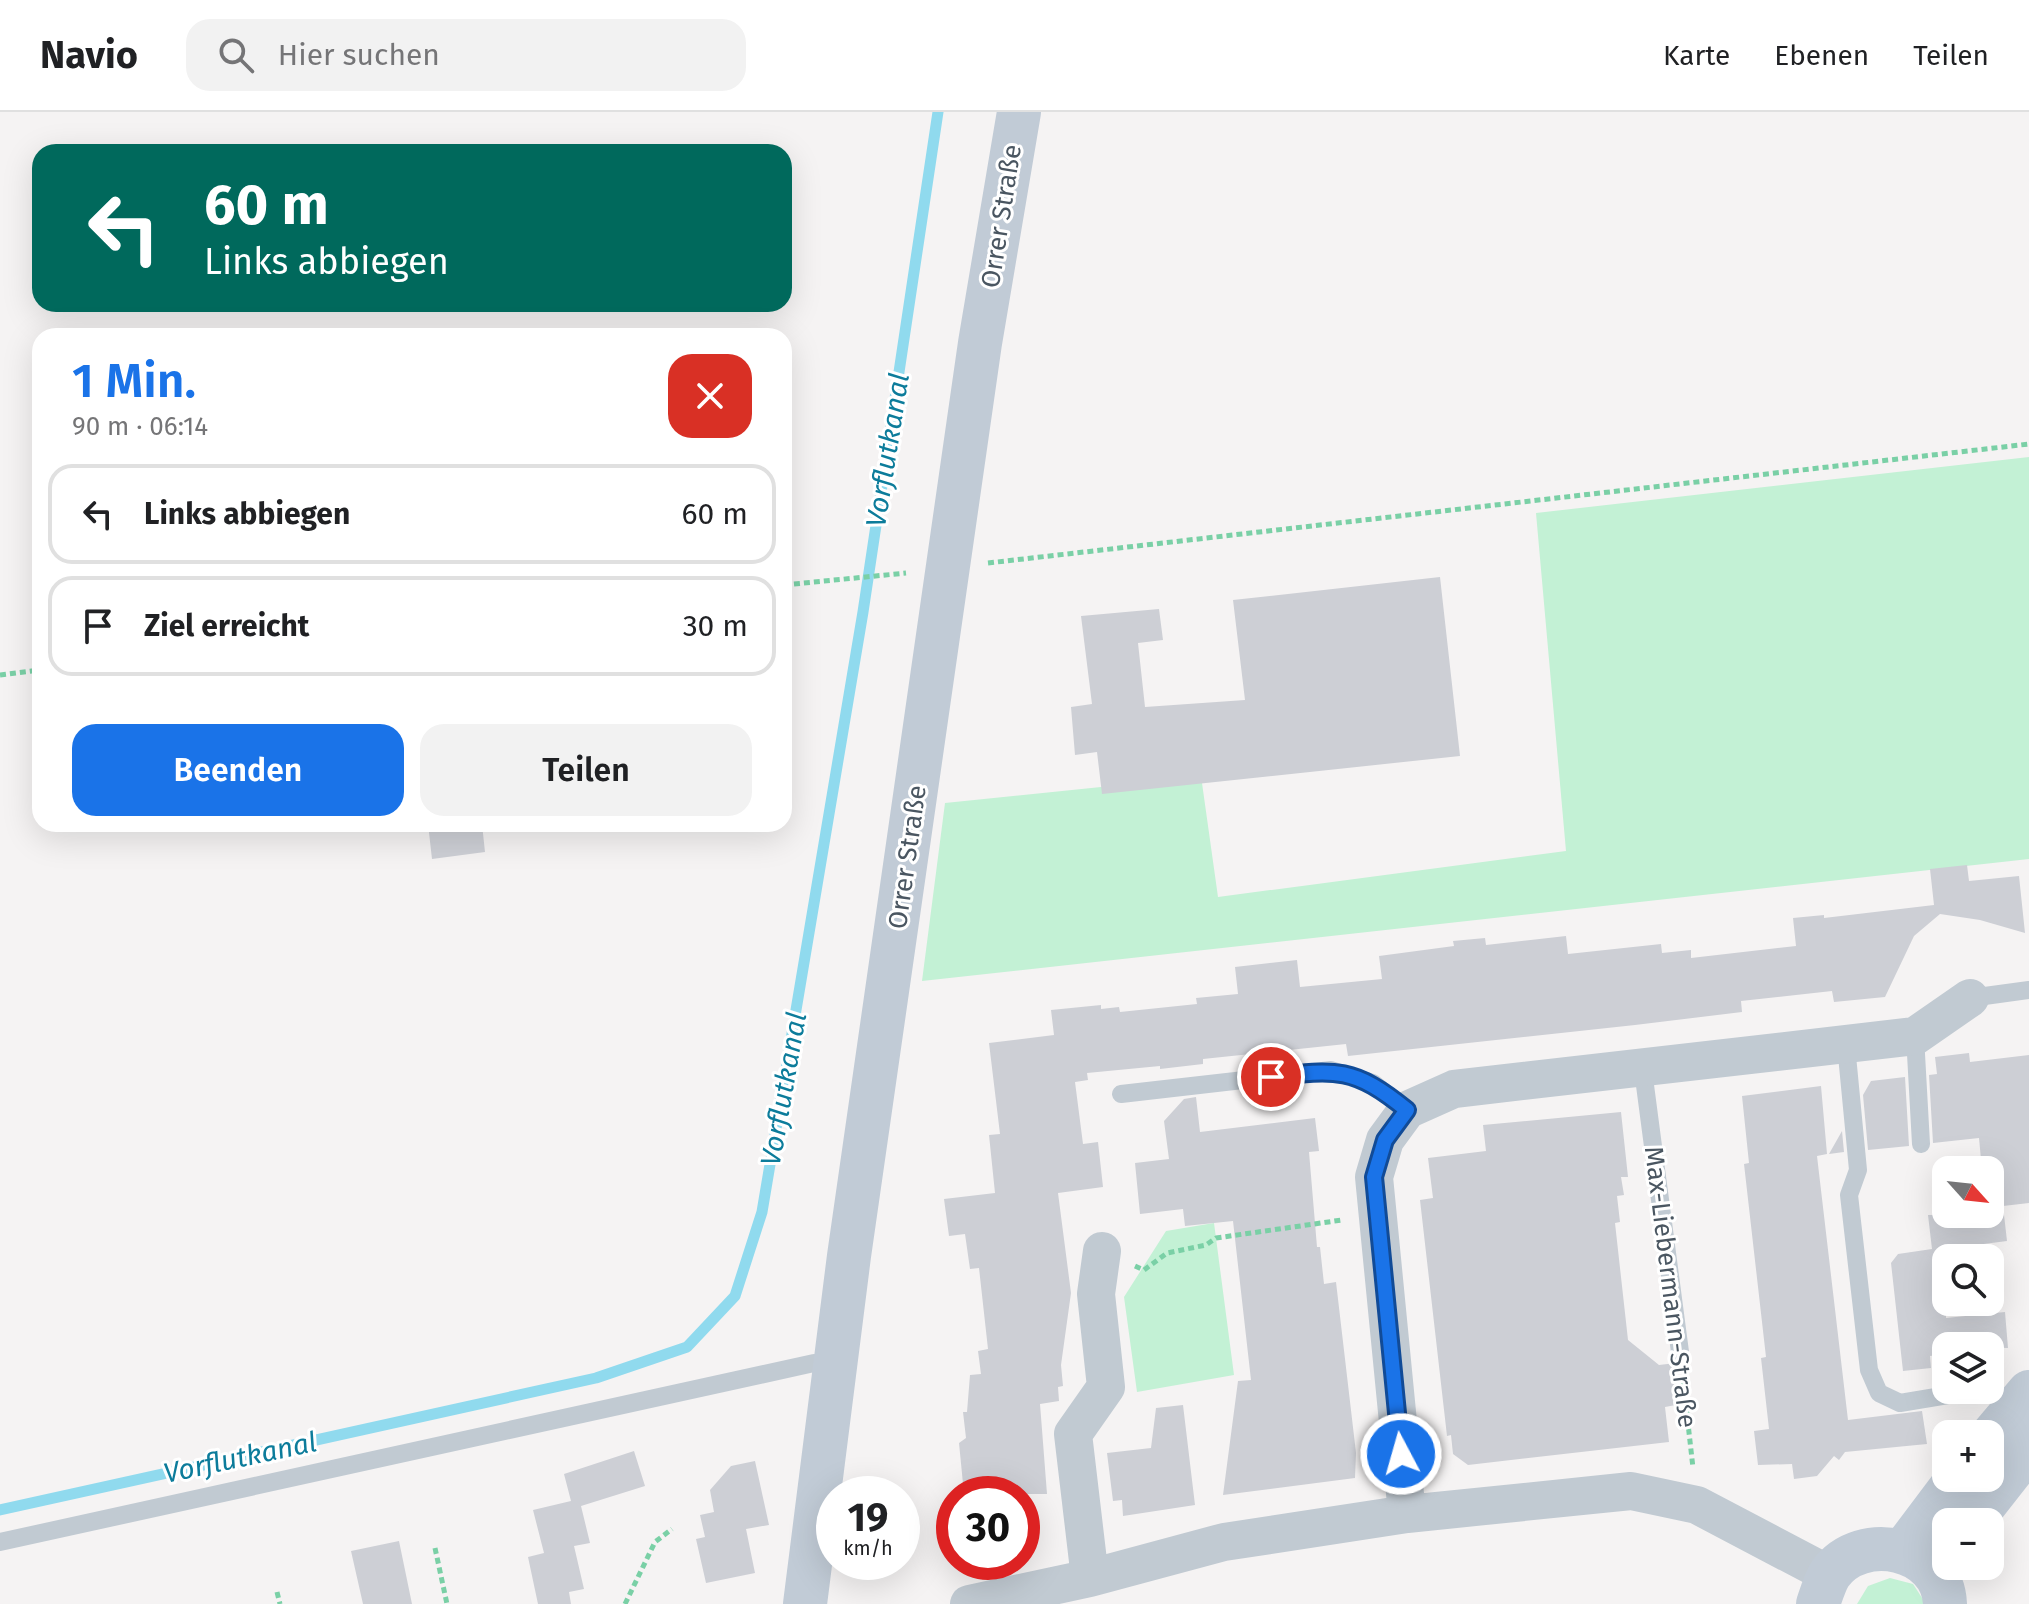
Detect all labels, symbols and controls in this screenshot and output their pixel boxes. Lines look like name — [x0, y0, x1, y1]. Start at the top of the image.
search box — [186, 19, 746, 91]
text: Navio — [40, 32, 138, 78]
icon: search — [214, 33, 258, 77]
text: Hier suchen — [278, 37, 440, 73]
text: Karte — [1663, 39, 1730, 72]
text: Ebenen — [1774, 39, 1869, 72]
text: Teilen — [1913, 39, 1989, 72]
street label: Orrer Straße — [975, 142, 1028, 290]
text: 60 m — [204, 172, 329, 239]
icon: left — [72, 176, 176, 280]
text: Links abbiegen — [204, 240, 449, 284]
text: 1 Min. — [72, 352, 196, 410]
button: close — [668, 354, 752, 438]
water label: Vorflutkanal — [859, 371, 916, 530]
text: 90 m · 06:14 — [72, 411, 208, 442]
icon: left — [76, 492, 120, 536]
text: Links abbiegen — [144, 496, 350, 532]
text: 60 m — [682, 496, 748, 532]
icon: arrive — [76, 604, 120, 648]
text: Ziel erreicht — [144, 608, 309, 644]
text: 30 m — [683, 608, 748, 644]
button: Beenden — [72, 724, 404, 816]
button: Teilen — [420, 724, 752, 816]
street label: Orrer Straße — [882, 783, 933, 931]
water label: Vorflutkanal — [754, 1010, 813, 1169]
pin — [1237, 1043, 1305, 1111]
icon: arrive — [1249, 1055, 1293, 1099]
street label: Max-Liebermann-Straße — [1638, 1145, 1703, 1430]
north arrow — [1932, 1156, 2004, 1228]
map controls — [1932, 1156, 2004, 1580]
button: search — [1932, 1244, 2004, 1316]
button: layers — [1932, 1332, 2004, 1404]
position arrow — [1359, 1412, 1443, 1496]
button: + — [1932, 1420, 2004, 1492]
water label: Vorflutkanal — [161, 1425, 320, 1490]
speed limit sign: 30 — [936, 1476, 1040, 1580]
text: 19 — [848, 1494, 888, 1542]
button: − — [1932, 1508, 2004, 1580]
text: km/h — [843, 1536, 893, 1560]

